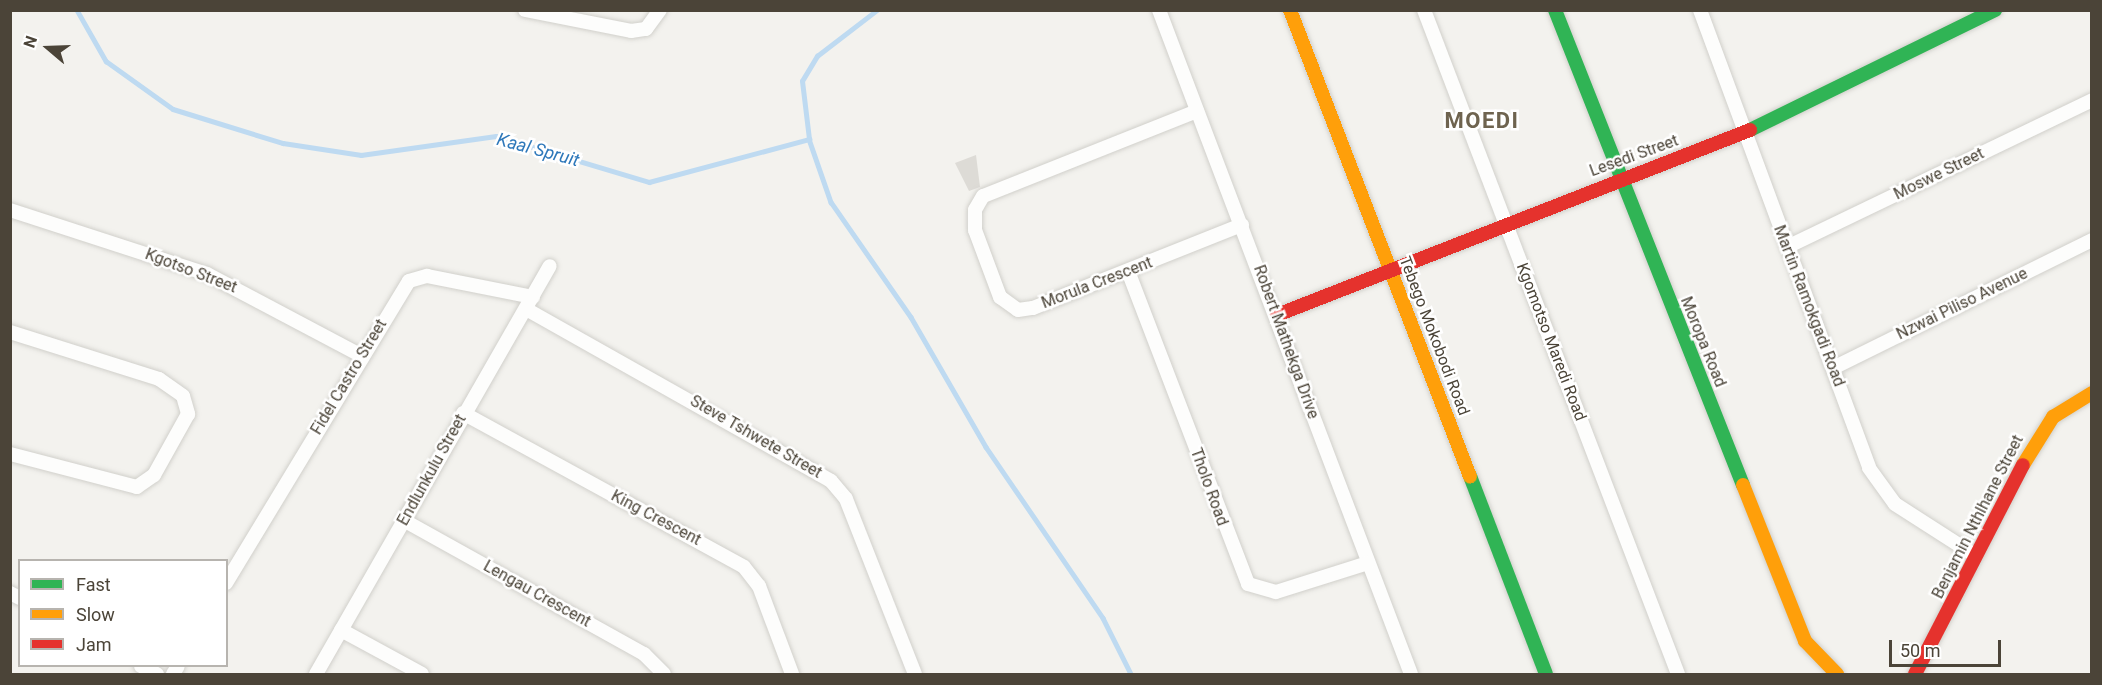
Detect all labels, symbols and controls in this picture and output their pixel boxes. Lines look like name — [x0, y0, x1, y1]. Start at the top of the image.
north arrow — [18, 18, 78, 78]
text: N — [20, 34, 41, 50]
district label: MOEDI — [1444, 108, 1520, 134]
water label: Kaal Spruit — [494, 129, 582, 171]
street label: Lesedi Street — [1587, 131, 1681, 181]
street label: Moswe Street — [1891, 144, 1987, 204]
street label: Martin Ramokgadi Road — [1769, 223, 1849, 389]
street label: Kgotso Street — [142, 245, 240, 297]
street label: Morula Crescent — [1039, 253, 1155, 313]
street label: Tebego Mokobodi Road — [1395, 254, 1473, 418]
street label: Kgomotso Maredi Road — [1512, 260, 1590, 424]
street label: Robert Mathekga Drive — [1249, 262, 1323, 422]
street label: Nzwai Piliso Avenue — [1893, 264, 2031, 344]
street label: Moropa Road — [1676, 294, 1730, 390]
street label: Fidel Castro Street — [307, 316, 391, 438]
street label: Steve Tshwete Street — [687, 391, 825, 483]
street label: Endlunkulu Street — [393, 411, 471, 529]
street label: Benjamin Nthlhane Street — [1928, 432, 2028, 602]
street label: Tholo Road — [1186, 446, 1232, 528]
street label: King Crescent — [608, 486, 704, 550]
street label: Lengau Crescent — [480, 557, 594, 631]
legend — [18, 559, 228, 667]
text: Fast — [76, 574, 111, 595]
text: Slow — [76, 604, 115, 625]
scale bar — [1892, 628, 2004, 666]
text: Jam — [76, 634, 112, 655]
text: 50 m — [1900, 640, 1940, 661]

